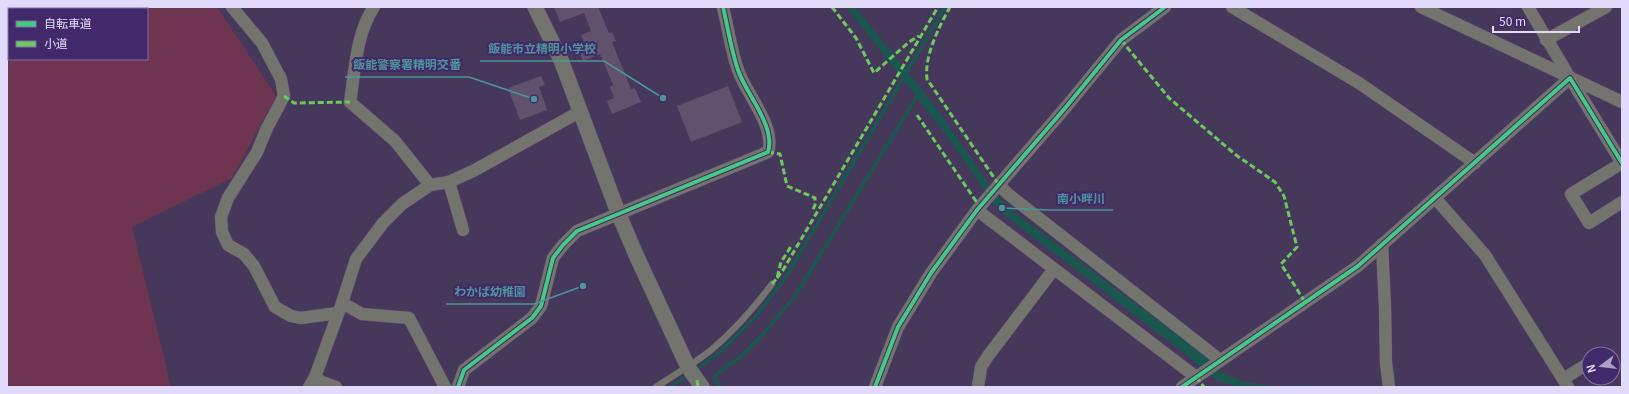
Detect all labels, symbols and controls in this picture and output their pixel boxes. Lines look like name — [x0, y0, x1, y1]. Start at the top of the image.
legend — [8, 8, 148, 60]
scale bar — [1493, 8, 1579, 34]
text: 50 m — [1499, 12, 1526, 29]
text: 自転車道 — [44, 14, 92, 31]
text: 小道 — [44, 34, 68, 51]
callout: 飯能市立精明小学校 — [480, 37, 604, 61]
text: 飯能市立精明小学校 — [488, 39, 596, 56]
callout: 飯能警察署精明交番 — [345, 53, 469, 77]
text: 飯能警察署精明交番 — [353, 55, 462, 72]
callout: 南小畔川 — [1049, 186, 1113, 210]
text: 南小畔川 — [1057, 189, 1105, 206]
callout: わかば幼稚園 — [446, 280, 534, 304]
text: わかば幼稚園 — [454, 282, 526, 299]
north arrow — [1581, 346, 1621, 386]
text: N — [1582, 363, 1599, 375]

